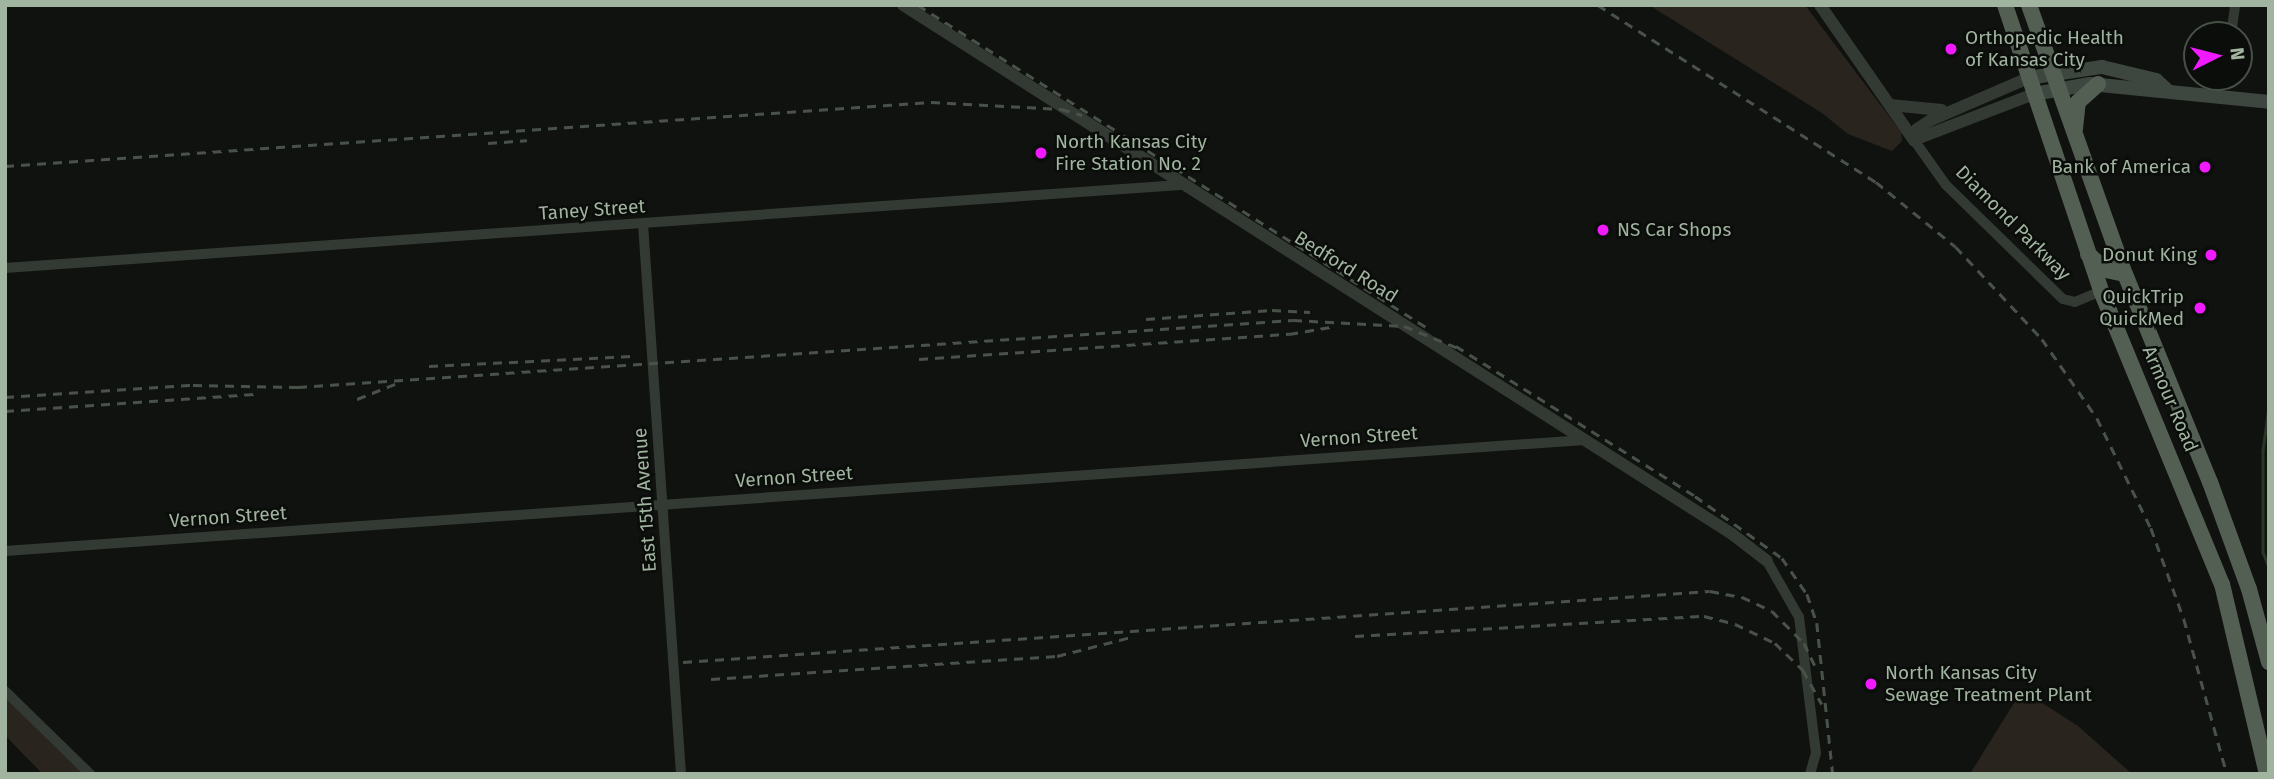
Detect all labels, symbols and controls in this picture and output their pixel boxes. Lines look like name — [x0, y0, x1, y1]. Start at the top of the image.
north arrow — [2183, 21, 2253, 91]
place label: Orthopedic Health of Kansas City — [1965, 27, 2124, 71]
marker: Orthopedic Health of Kansas City — [1943, 41, 1959, 57]
text: N — [2225, 46, 2249, 61]
place label: North Kansas City Fire Station No. 2 — [1055, 131, 1207, 175]
marker: North Kansas City Fire Station No. 2 — [1033, 145, 1049, 161]
place label: Bank of America — [2051, 156, 2191, 178]
marker: Bank of America — [2197, 159, 2213, 175]
street label: Diamond Parkway — [1951, 161, 2075, 285]
street label: Taney Street — [538, 195, 646, 225]
place label: NS Car Shops — [1617, 219, 1731, 241]
marker: NS Car Shops — [1595, 222, 1611, 238]
street label: Bedford Road — [1290, 226, 1402, 308]
place label: Donut King — [2102, 244, 2197, 266]
marker: Donut King — [2203, 247, 2219, 263]
place label: QuickTrip QuickMed — [2099, 286, 2184, 330]
marker: QuickTrip QuickMed — [2190, 298, 2210, 318]
street label: Armour Road — [2137, 343, 2203, 455]
street label: Vernon Street — [1299, 422, 1419, 452]
street label: East 15th Avenue — [629, 427, 661, 573]
street label: Vernon Street — [734, 462, 854, 492]
street label: Vernon Street — [168, 502, 288, 532]
place label: North Kansas City Sewage Treatment Plant — [1885, 662, 2092, 706]
marker: North Kansas City Sewage Treatment Plant — [1863, 676, 1879, 692]

